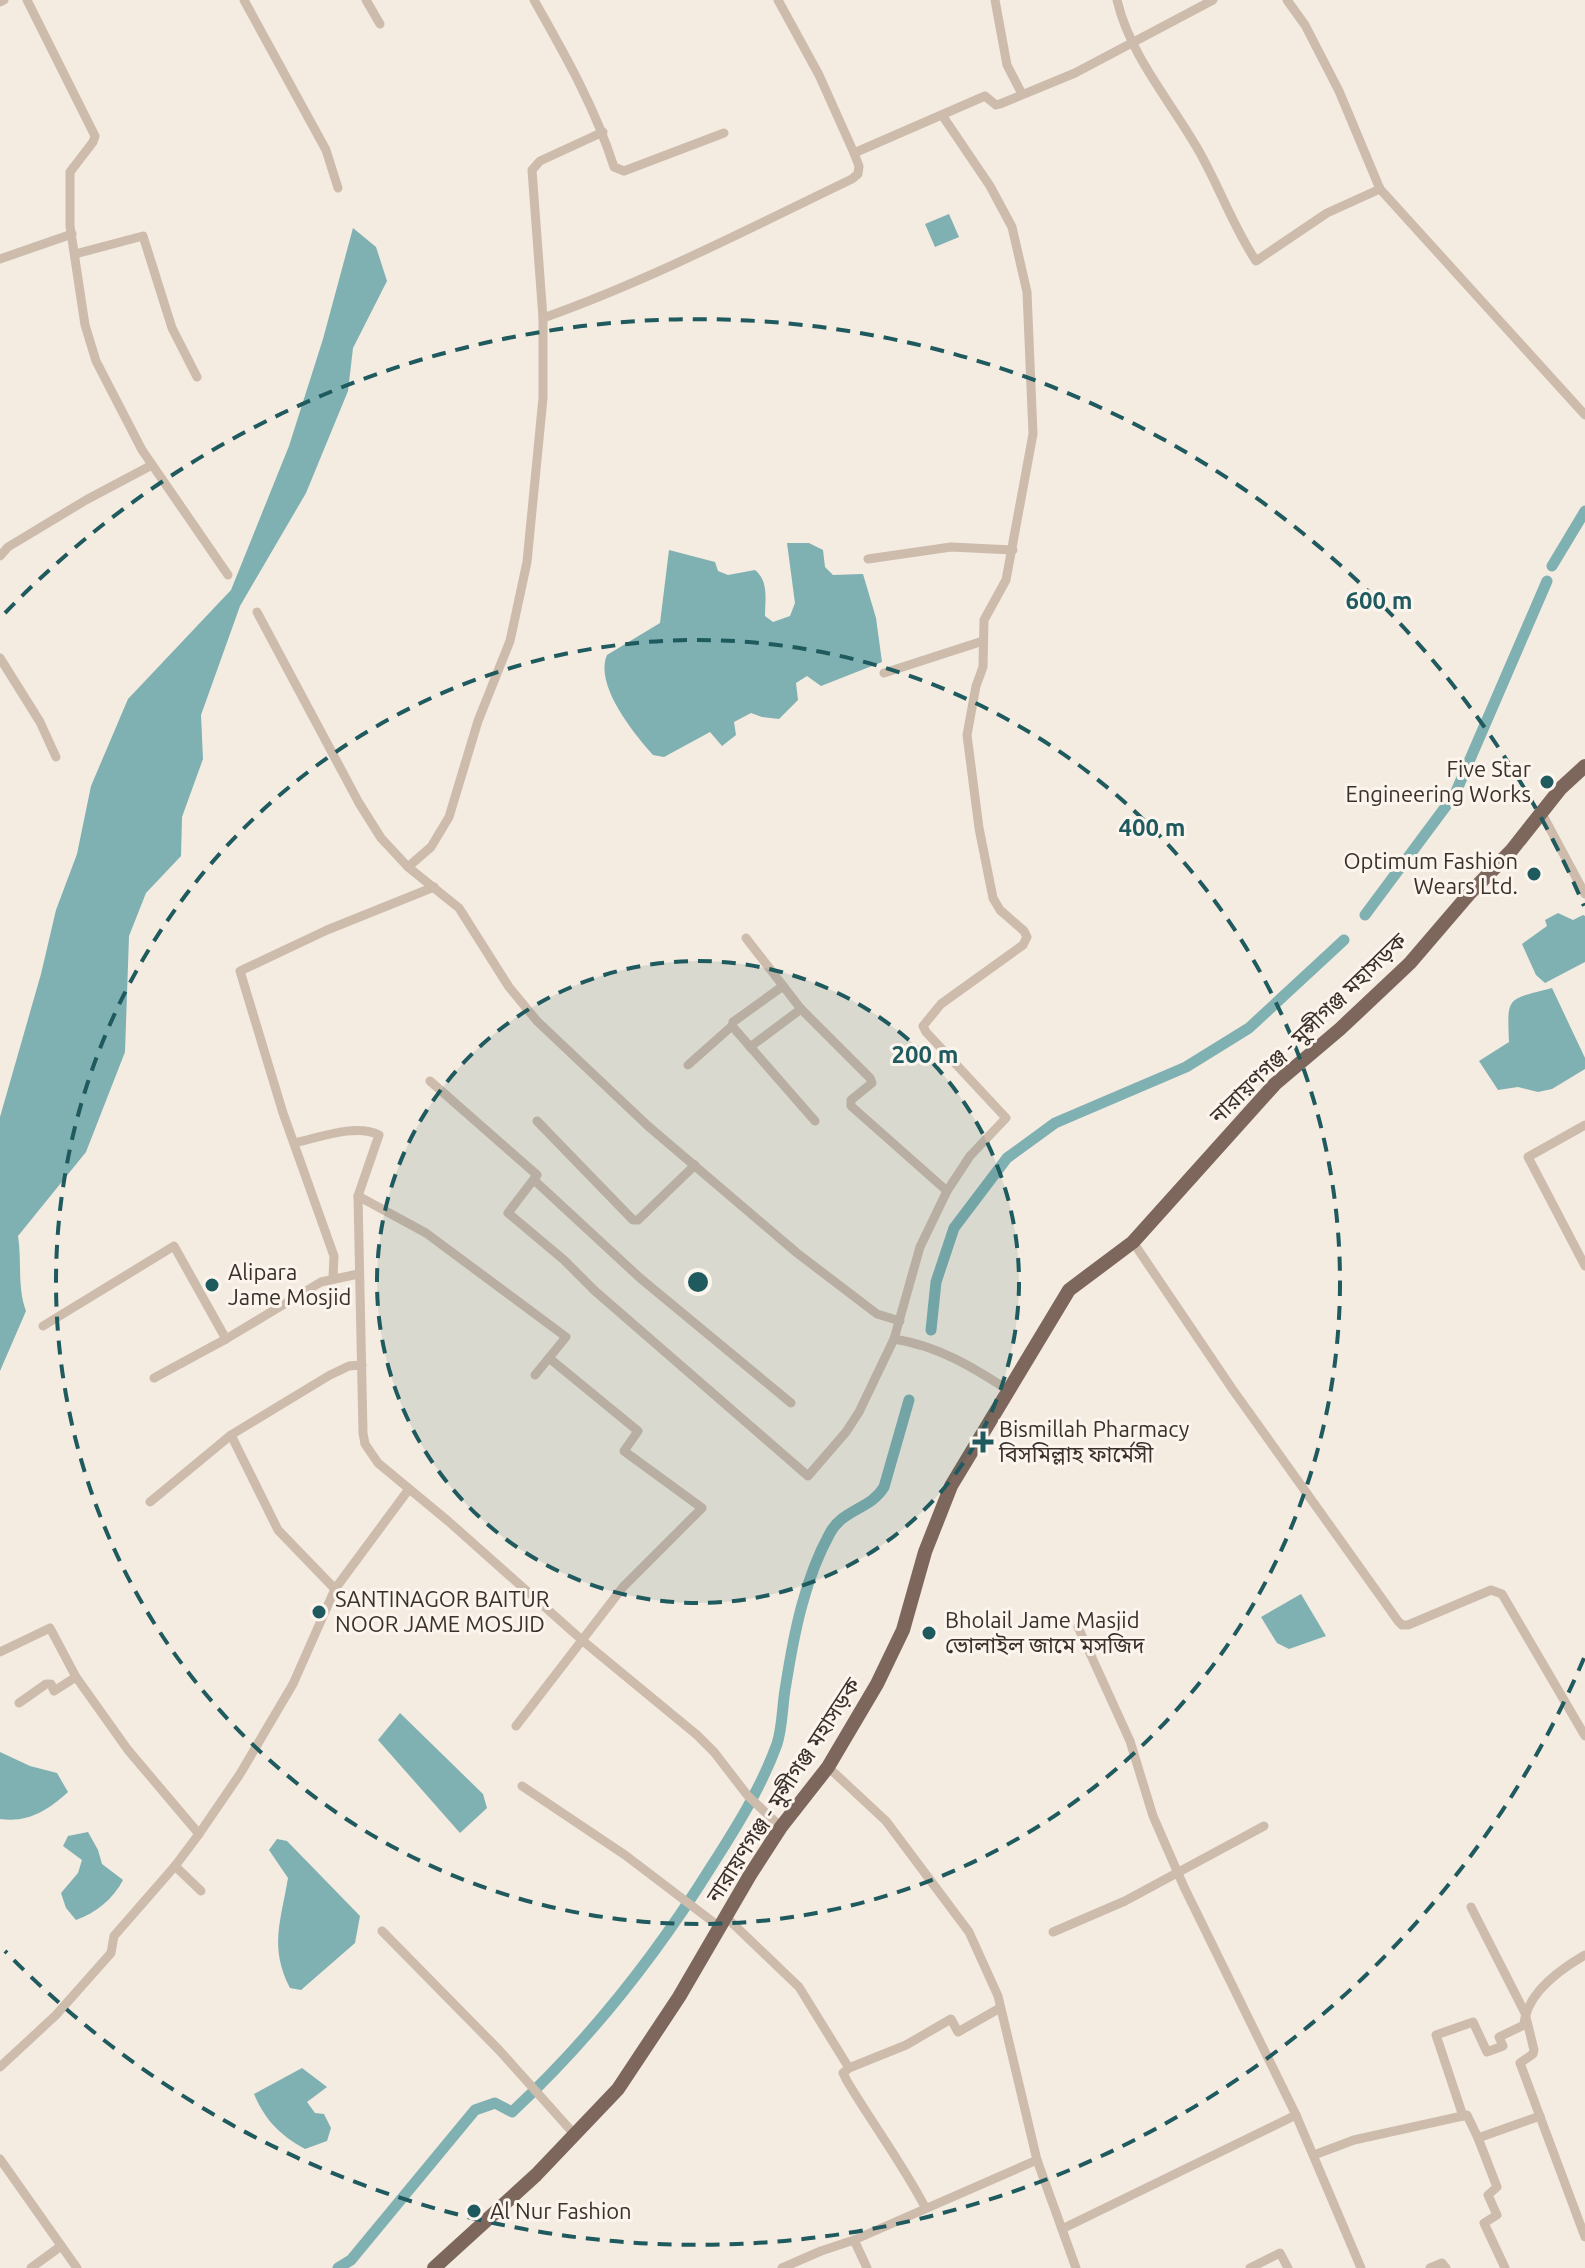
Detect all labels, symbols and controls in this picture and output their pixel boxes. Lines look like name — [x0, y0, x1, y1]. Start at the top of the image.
text: 600 m — [1346, 587, 1412, 614]
place label: Five Star Engineering Works — [1345, 756, 1532, 806]
marker: Five Star Engineering Works — [1538, 773, 1556, 791]
text: 400 m — [1119, 814, 1185, 841]
place label: Optimum Fashion Wears Ltd. — [1344, 848, 1518, 898]
marker: Optimum Fashion Wears Ltd. — [1525, 865, 1543, 883]
street label: নারায়ণগঞ্জ - মুন্সীগঞ্জ মহাসড়ক — [1204, 927, 1412, 1130]
text: 200 m — [892, 1041, 958, 1068]
place label: Alipara Jame Mosjid — [228, 1259, 351, 1309]
centre of rings — [684, 1268, 712, 1296]
marker: Alipara Jame Mosjid — [203, 1276, 221, 1294]
place label: Bismillah Pharmacy বিসমিল্লাহ ফার্মেসী — [998, 1416, 1190, 1466]
marker: Bismillah Pharmacy বিসমিল্লাহ ফার্মেসী — [974, 1433, 992, 1451]
place label: SANTINAGOR BAITUR NOOR JAME MOSJID — [335, 1586, 550, 1636]
marker: SANTINAGOR BAITUR NOOR JAME MOSJID — [310, 1603, 328, 1621]
place label: Bholail Jame Masjid ভোলাইল জামে মসজিদ — [945, 1607, 1145, 1657]
marker: Bholail Jame Masjid ভোলাইল জামে মসজিদ — [920, 1624, 938, 1642]
street label: নারায়ণগঞ্জ - মুন্সীগঞ্জ মহাসড়ক — [700, 1673, 866, 1909]
place label: Al Nur Fashion — [490, 2198, 632, 2223]
marker: Al Nur Fashion — [465, 2202, 483, 2220]

